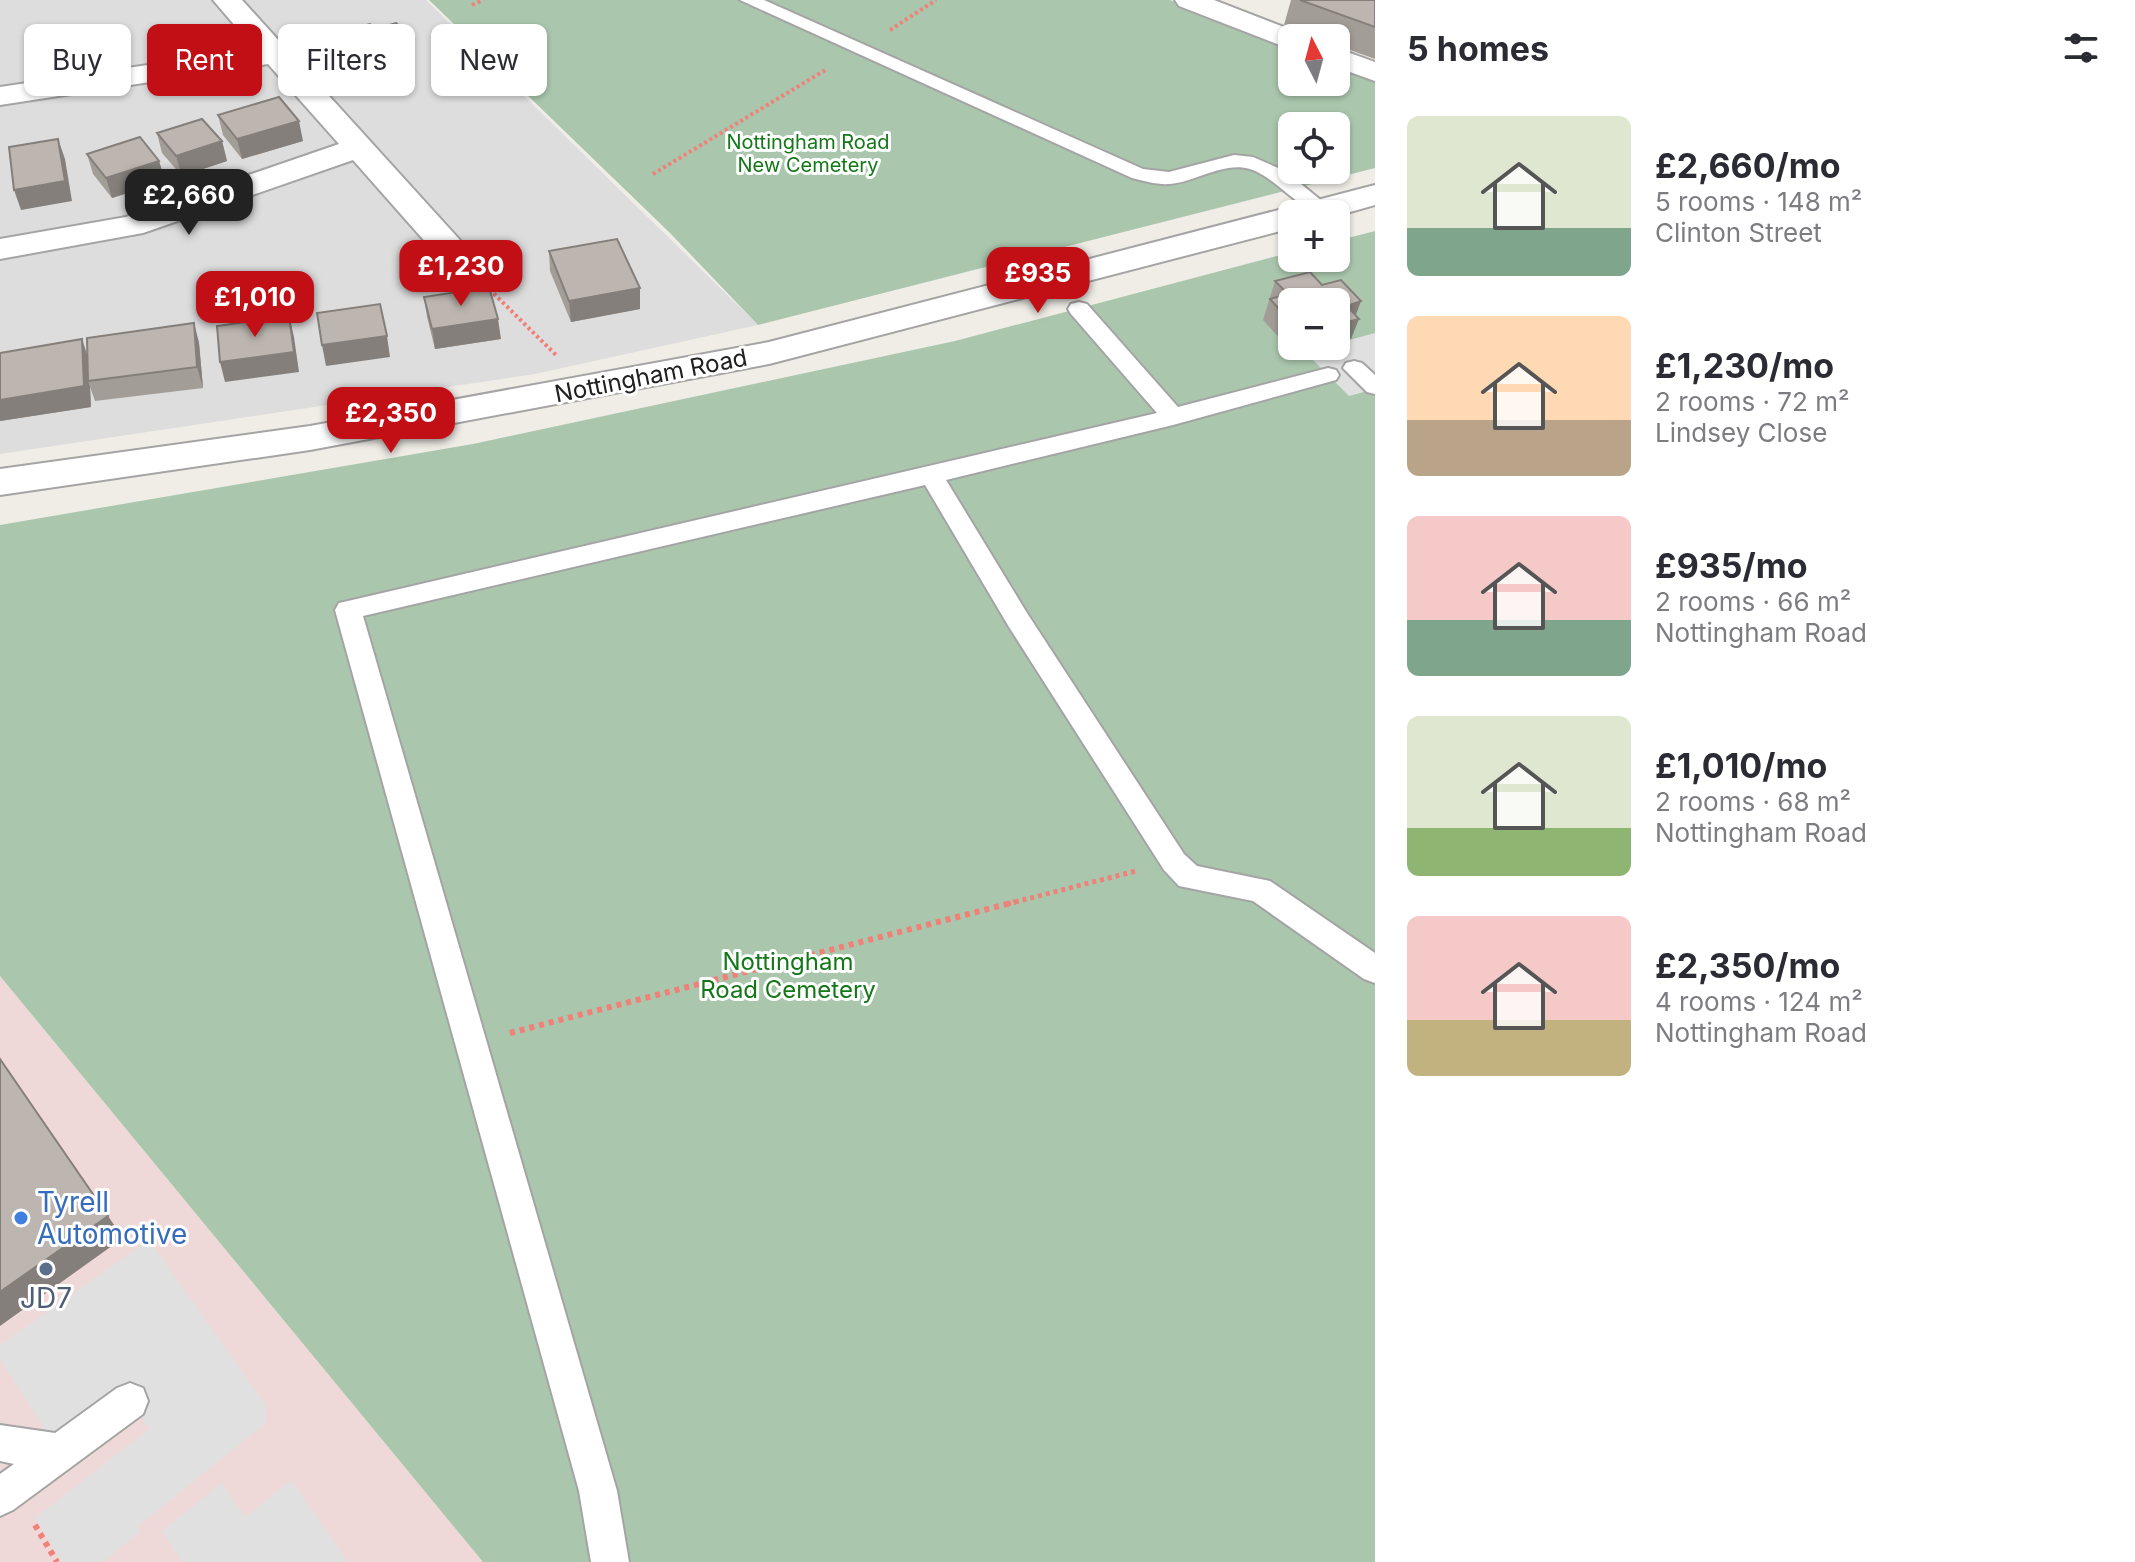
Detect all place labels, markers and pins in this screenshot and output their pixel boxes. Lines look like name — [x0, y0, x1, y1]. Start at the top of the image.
pin: £2,660 — [124, 169, 254, 237]
pin: £1,230 — [396, 240, 526, 308]
pin: £935 — [991, 247, 1085, 315]
pin: £1,010 — [190, 271, 320, 339]
pin: £2,350 — [326, 387, 456, 455]
place label: Tyrell Automotive — [37, 1185, 187, 1251]
marker: Tyrell Automotive — [12, 1209, 30, 1227]
marker: JD7 — [37, 1260, 55, 1278]
place label: JD7 — [20, 1281, 72, 1315]

